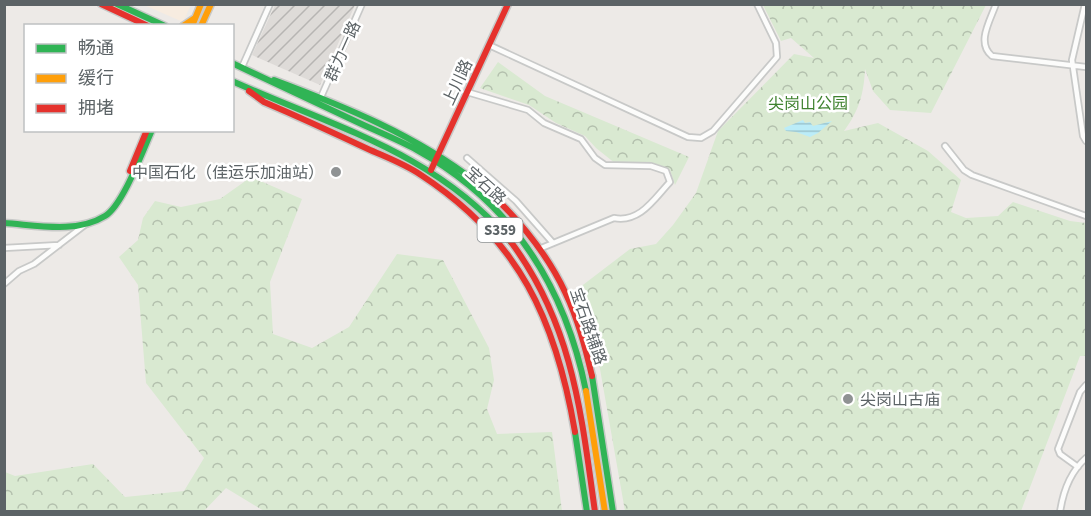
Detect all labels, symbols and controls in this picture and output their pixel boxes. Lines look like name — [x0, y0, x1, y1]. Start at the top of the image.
street label: 群力一路 — [320, 18, 366, 85]
legend — [24, 24, 234, 132]
text: 畅通 — [78, 36, 114, 61]
street label: 上川路 — [438, 56, 478, 109]
text: 缓行 — [78, 66, 114, 91]
park label: 尖岗山公园 — [768, 93, 848, 115]
text: 拥堵 — [78, 96, 114, 121]
place label: 中国石化（佳运乐加油站） — [132, 162, 324, 184]
street label: 宝石路 — [460, 162, 511, 210]
marker: 中国石化（佳运乐加油站） — [329, 165, 343, 179]
road number: S359 — [478, 218, 522, 242]
street label: 宝石路辅路 — [565, 285, 611, 368]
place label: 尖岗山古庙 — [860, 389, 940, 411]
marker: 尖岗山古庙 — [841, 392, 855, 406]

